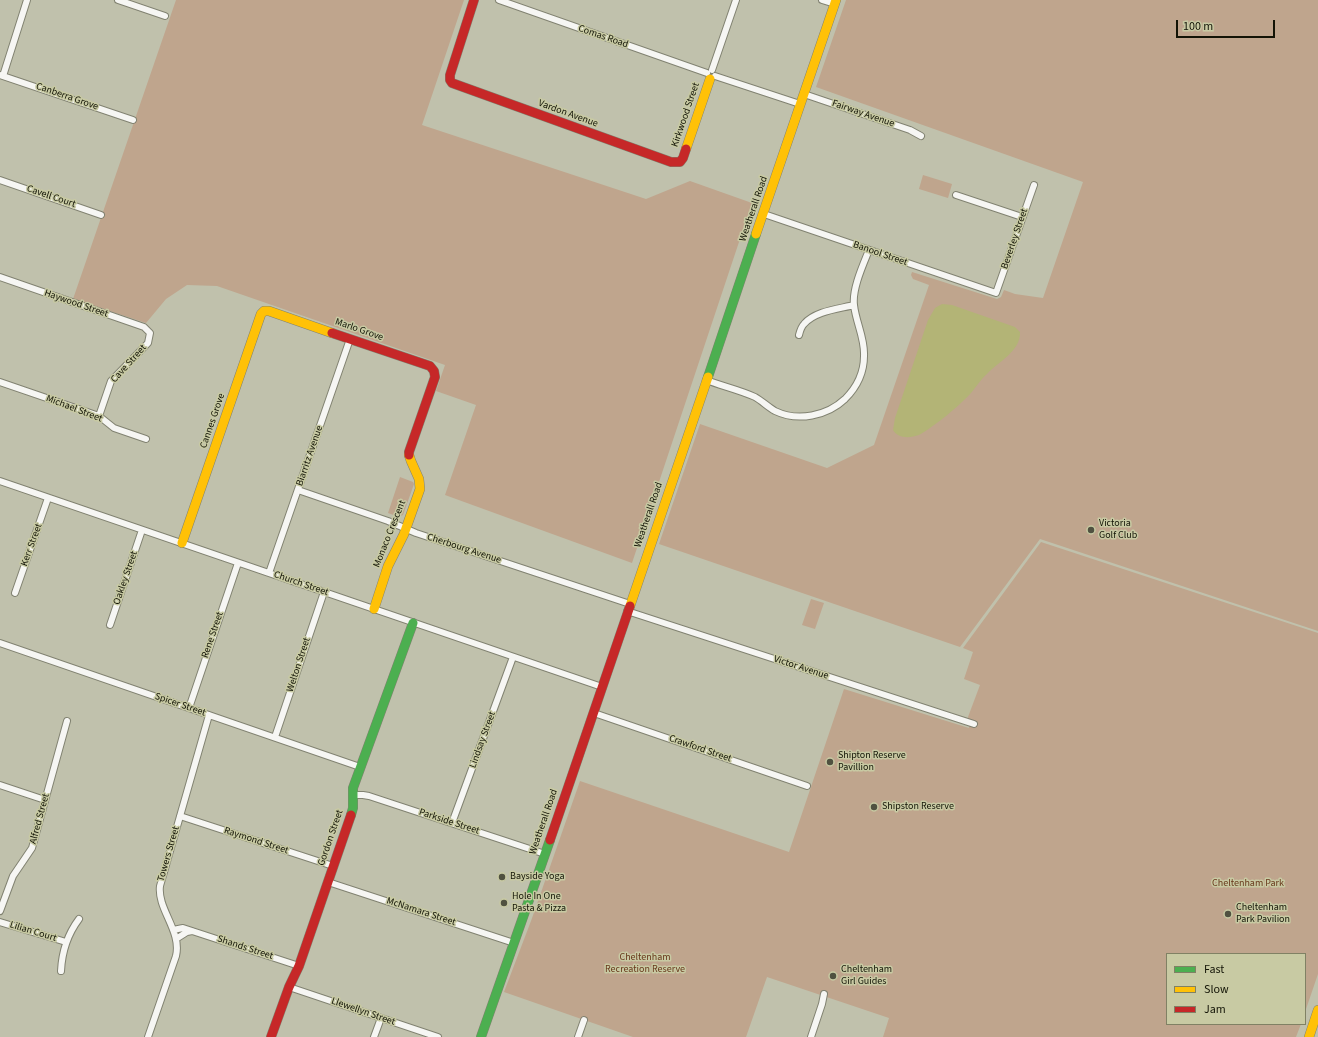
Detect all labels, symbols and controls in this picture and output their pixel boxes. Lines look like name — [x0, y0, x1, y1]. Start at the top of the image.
scale bar — [1178, 12, 1277, 38]
text: 100 m — [1183, 18, 1213, 35]
street label: Comas Road — [576, 23, 630, 51]
street label: Canberra Grove — [34, 81, 100, 113]
street label: Kirkwood Street — [669, 81, 703, 149]
street label: Vardon Avenue — [537, 98, 599, 130]
street label: Fairway Avenue — [830, 98, 896, 130]
street label: Weatherall Road — [737, 175, 771, 243]
street label: Cavell Court — [25, 183, 77, 211]
street label: Beverley Street — [999, 207, 1031, 271]
street label: Banool Street — [851, 239, 909, 269]
street label: Haywood Street — [42, 287, 110, 321]
street label: Marlo Grove — [333, 316, 385, 344]
street label: Cave Street — [109, 342, 149, 386]
street label: Cannes Grove — [198, 392, 228, 450]
street label: Michael Street — [44, 393, 104, 425]
street label: Biarritz Avenue — [294, 424, 326, 488]
street label: Weatherall Road — [632, 481, 666, 549]
street label: Monaco Crescent — [371, 499, 409, 569]
place label: Victoria Golf Club — [1099, 518, 1137, 542]
street label: Kerr Street — [19, 522, 45, 568]
marker: Victoria Golf Club — [1086, 525, 1096, 535]
street label: Cherbourg Avenue — [425, 531, 503, 567]
street label: Oakley Street — [111, 550, 141, 606]
street label: Church Street — [272, 569, 330, 599]
street label: Rene Street — [200, 610, 226, 660]
street label: Welton Street — [285, 636, 313, 694]
street label: Victor Avenue — [772, 653, 830, 683]
street label: Spicer Street — [153, 691, 207, 719]
street label: Lindsay Street — [467, 710, 499, 770]
street label: Crawford Street — [667, 733, 733, 765]
place label: Shipton Reserve Pavillion — [838, 750, 906, 774]
marker: Shipton Reserve Pavillion — [825, 757, 835, 767]
street label: Weatherall Road — [527, 788, 561, 856]
street label: Alfred Street — [27, 792, 53, 846]
place label: Shipston Reserve — [882, 801, 954, 813]
marker: Shipston Reserve — [869, 802, 879, 812]
street label: Parkside Street — [417, 807, 481, 837]
street label: Gordon Street — [316, 808, 346, 868]
street label: Towers Street — [155, 825, 183, 883]
street label: Raymond Street — [222, 825, 290, 857]
place label: Bayside Yoga — [510, 871, 564, 883]
marker: Bayside Yoga — [497, 872, 507, 882]
park label: Cheltenham Park — [1212, 878, 1284, 890]
place label: Hole In One Pasta & Pizza — [512, 891, 566, 914]
street label: McNamara Street — [385, 895, 457, 929]
marker: Hole In One Pasta & Pizza — [499, 898, 509, 908]
place label: Cheltenham Park Pavilion — [1236, 902, 1290, 926]
marker: Cheltenham Park Pavilion — [1223, 909, 1233, 919]
street label: Lilian Court — [8, 919, 58, 945]
street label: Shands Street — [216, 933, 274, 963]
park label: Cheltenham Recreation Reserve — [605, 952, 685, 976]
legend — [1166, 953, 1306, 1025]
text: Fast — [1204, 961, 1224, 978]
place label: Cheltenham Girl Guides — [841, 964, 892, 988]
marker: Cheltenham Girl Guides — [828, 971, 838, 981]
text: Slow — [1204, 981, 1229, 998]
street label: Llewellyn Street — [329, 995, 397, 1029]
text: Jam — [1204, 1001, 1226, 1018]

